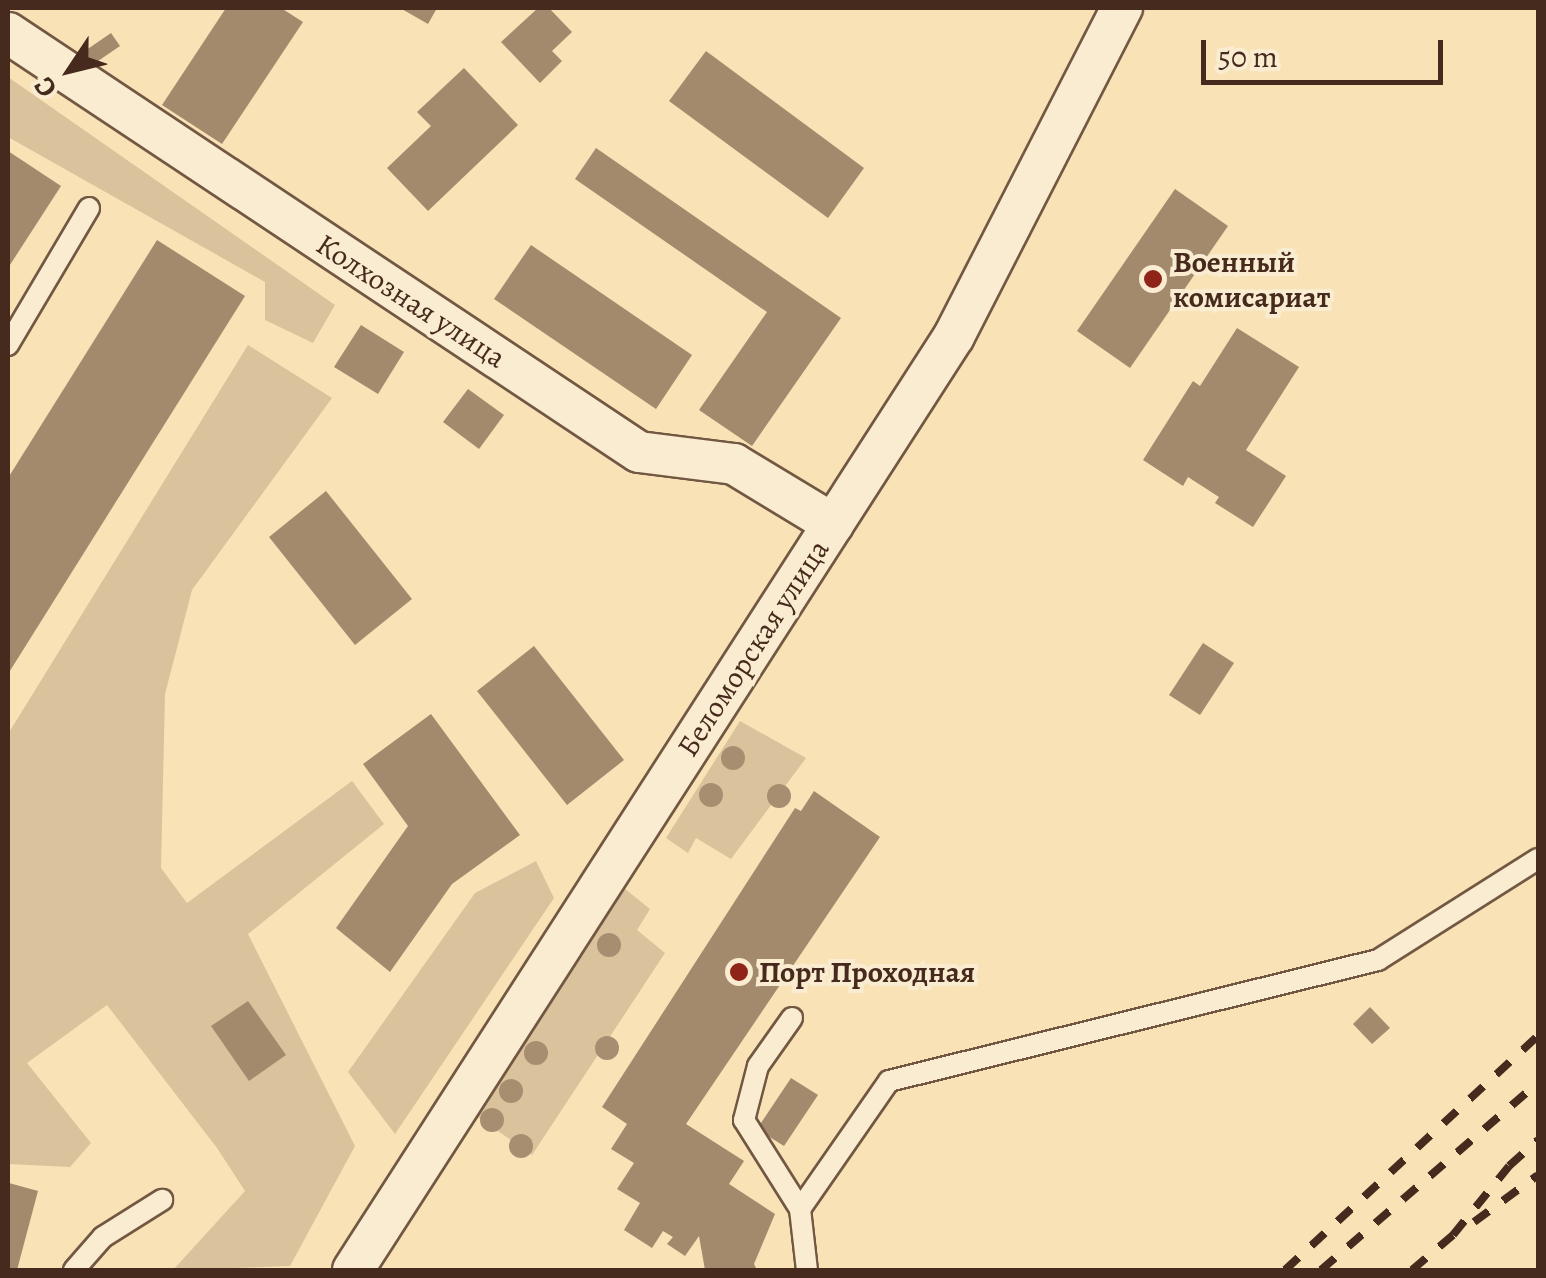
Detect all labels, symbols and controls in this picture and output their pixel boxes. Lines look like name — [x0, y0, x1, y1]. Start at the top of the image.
north arrow — [20, 20, 120, 120]
scale bar — [1206, 20, 1448, 82]
text: 50 m — [1218, 37, 1278, 77]
text: С — [25, 69, 66, 105]
street label: Колхозная улица — [309, 226, 513, 376]
place label: Военный комисариат — [1173, 244, 1331, 314]
marker: Военный комисариат — [1142, 268, 1164, 290]
street label: Беломорская улица — [669, 533, 837, 763]
place label: Порт Проходная — [759, 954, 975, 990]
marker: Порт Проходная — [728, 961, 750, 983]

